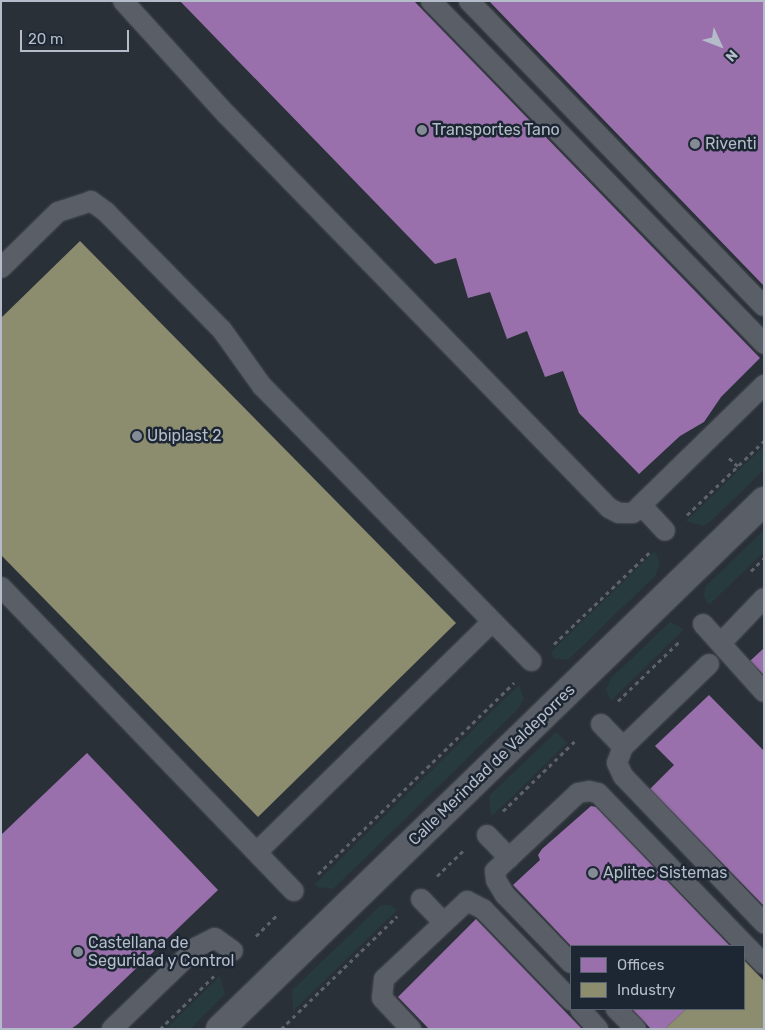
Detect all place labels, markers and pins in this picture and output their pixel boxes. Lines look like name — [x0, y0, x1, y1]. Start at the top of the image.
place label: Transportes Tano — [432, 120, 560, 140]
marker: Transportes Tano — [416, 124, 428, 136]
place label: Riventi — [705, 134, 757, 154]
marker: Riventi — [689, 138, 701, 150]
place label: Ubiplast 2 — [147, 426, 222, 446]
marker: Ubiplast 2 — [131, 430, 143, 442]
place label: Aplitec Sistemas — [603, 863, 727, 883]
marker: Aplitec Sistemas — [587, 867, 599, 879]
place label: Castellana de Seguridad y Control — [88, 933, 235, 971]
marker: Castellana de Seguridad y Control — [72, 946, 84, 958]

